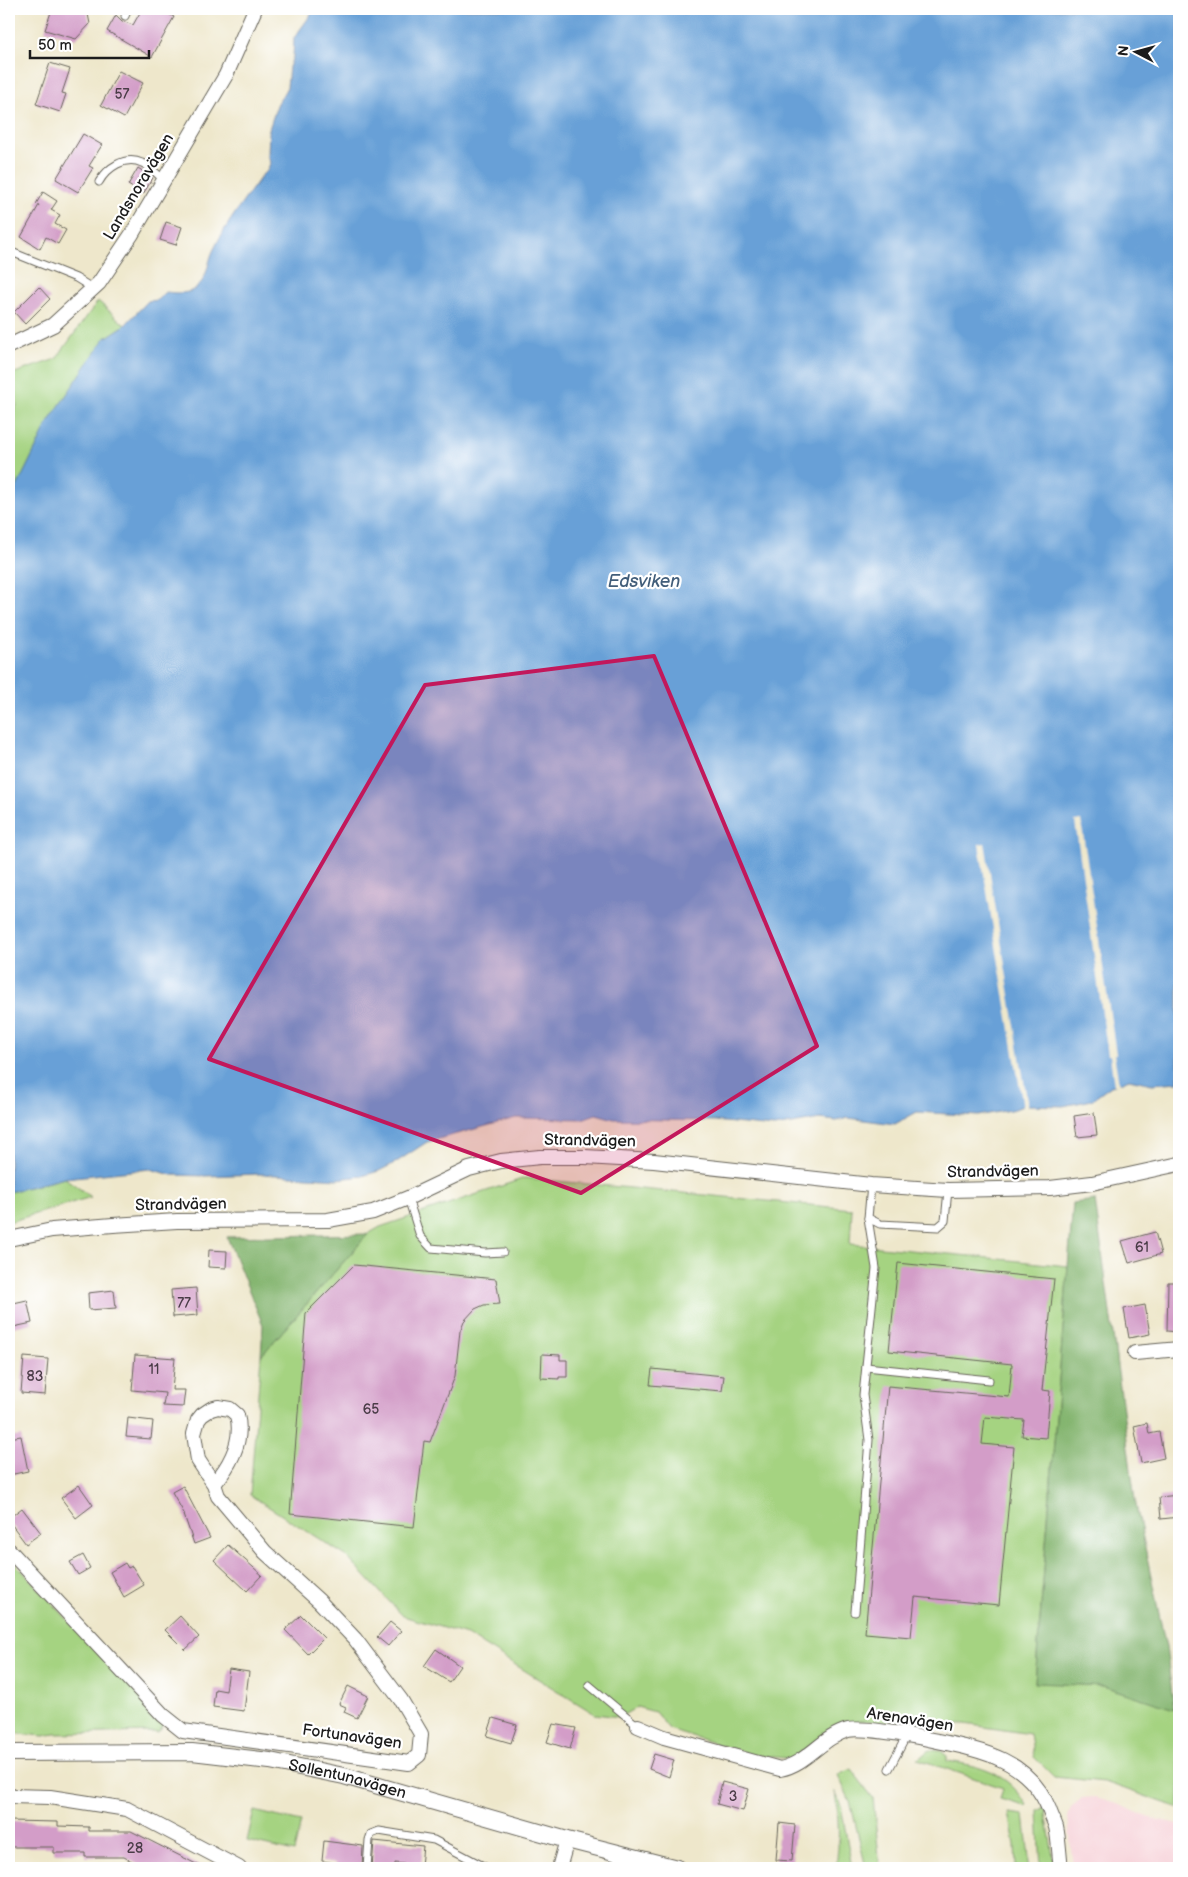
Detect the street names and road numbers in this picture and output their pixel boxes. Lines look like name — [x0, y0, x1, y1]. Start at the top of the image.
street label: Landsnoravägen — [100, 130, 178, 244]
street label: Strandvägen — [544, 1131, 636, 1151]
street label: Strandvägen — [947, 1162, 1039, 1182]
street label: Strandvägen — [135, 1195, 227, 1215]
street label: Arenavägen — [865, 1704, 955, 1736]
street label: Fortunavägen — [301, 1721, 403, 1753]
street label: Sollentunavägen — [287, 1756, 408, 1803]

